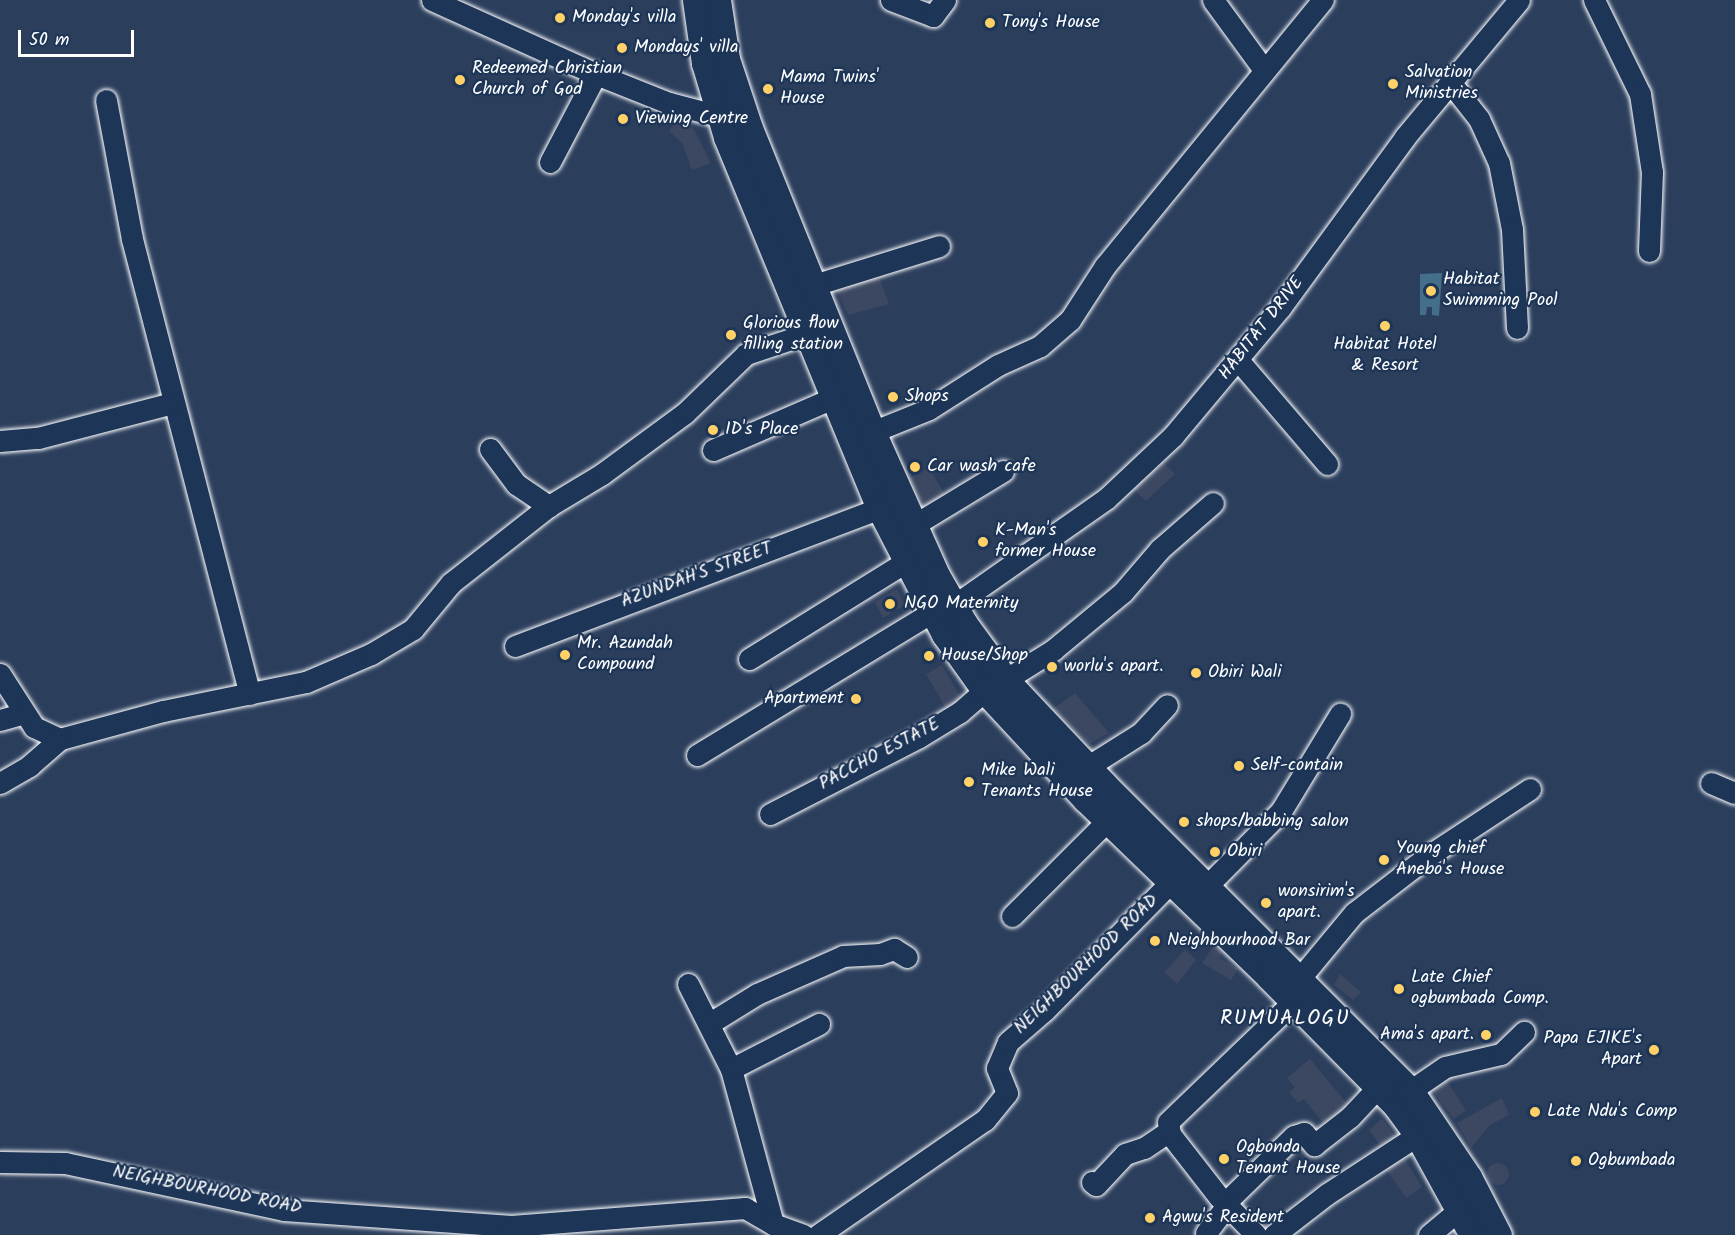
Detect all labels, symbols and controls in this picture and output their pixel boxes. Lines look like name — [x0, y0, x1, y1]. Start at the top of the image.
place label: Monday's villa — [572, 7, 676, 29]
marker: Monday's villa — [553, 11, 567, 25]
place label: Tony's House — [1002, 12, 1100, 34]
marker: Tony's House — [983, 16, 997, 30]
scale bar — [21, 18, 136, 56]
text: 50 m — [29, 26, 69, 55]
place label: Mondays' villa — [634, 37, 738, 59]
marker: Mondays' villa — [615, 41, 629, 55]
place label: Redeemed Christian Church of God — [472, 59, 622, 101]
place label: Salvation Ministries — [1405, 63, 1478, 106]
place label: Mama Twins' House — [780, 68, 879, 110]
marker: Redeemed Christian Church of God — [453, 73, 467, 87]
marker: Salvation Ministries — [1386, 77, 1400, 91]
marker: Mama Twins' House — [761, 82, 775, 96]
place label: Viewing Centre — [635, 108, 748, 130]
marker: Viewing Centre — [616, 112, 630, 126]
place label: Habitat Swimming Pool — [1443, 270, 1558, 312]
street label: HABITAT DRIVE — [1215, 273, 1309, 385]
marker: Habitat Swimming Pool — [1424, 284, 1438, 298]
place label: Glorious flow filling station — [743, 314, 843, 356]
marker: Habitat Hotel & Resort — [1378, 319, 1392, 333]
marker: Glorious flow filling station — [724, 328, 738, 342]
place label: Habitat Hotel & Resort — [1333, 335, 1437, 378]
place label: Shops — [905, 386, 949, 408]
marker: Shops — [886, 390, 900, 404]
place label: ID's Place — [725, 419, 798, 441]
marker: ID's Place — [706, 423, 720, 437]
place label: Car wash cafe — [927, 456, 1036, 478]
marker: Car wash cafe — [908, 460, 922, 474]
place label: K-Man's former House — [995, 521, 1096, 564]
marker: K-Man's former House — [976, 535, 990, 549]
street label: AZUNDAH'S STREET — [618, 539, 776, 613]
place label: NGO Maternity — [904, 593, 1018, 615]
marker: NGO Maternity — [881, 595, 899, 613]
place label: Mr. Azundah Compound — [577, 634, 673, 676]
place label: House/Shop — [941, 645, 1028, 667]
marker: Mr. Azundah Compound — [558, 648, 572, 662]
marker: House/Shop — [922, 649, 936, 663]
place label: worlu's apart. — [1064, 656, 1163, 678]
marker: worlu's apart. — [1045, 660, 1059, 674]
place label: Obiri Wali — [1208, 662, 1281, 684]
marker: Obiri Wali — [1189, 666, 1203, 680]
place label: Apartment — [764, 688, 844, 710]
marker: Apartment — [849, 692, 863, 706]
street label: PACCHO ESTATE — [816, 714, 944, 796]
place label: Self-contain — [1251, 755, 1343, 777]
marker: Self-contain — [1232, 759, 1246, 773]
place label: Mike Wali Tenants House — [981, 761, 1093, 804]
marker: Mike Wali Tenants House — [962, 775, 976, 789]
place label: shops/babbing salon — [1196, 811, 1349, 833]
marker: shops/babbing salon — [1177, 815, 1191, 829]
place label: Young chief Anebo's House — [1396, 839, 1504, 882]
place label: Obiri — [1227, 841, 1262, 863]
marker: Obiri — [1208, 845, 1222, 859]
marker: Young chief Anebo's House — [1377, 853, 1391, 867]
place label: wonsirim's apart. — [1278, 882, 1355, 924]
street label: NEIGHBOURHOOD ROAD — [1010, 890, 1164, 1040]
marker: wonsirim's apart. — [1259, 896, 1273, 910]
place label: Neighbourhood Bar — [1167, 930, 1310, 952]
marker: Neighbourhood Bar — [1148, 934, 1162, 948]
place label: Late Chief ogbumbada Comp. — [1411, 968, 1549, 1010]
marker: Late Chief ogbumbada Comp. — [1392, 982, 1406, 996]
district label: RUMUALOGU — [1220, 1006, 1350, 1032]
place label: Ama's apart. — [1380, 1024, 1474, 1046]
marker: Ama's apart. — [1479, 1028, 1493, 1042]
place label: Papa EJIKE's Apart — [1544, 1029, 1642, 1072]
marker: Papa EJIKE's Apart — [1647, 1043, 1661, 1057]
place label: Late Ndu's Comp — [1547, 1101, 1677, 1123]
marker: Late Ndu's Comp — [1528, 1105, 1542, 1119]
place label: Ogbonda Tenant House — [1236, 1138, 1340, 1180]
place label: Ogbumbada — [1588, 1150, 1675, 1172]
marker: Ogbonda Tenant House — [1217, 1152, 1231, 1166]
marker: Ogbumbada — [1569, 1154, 1583, 1168]
street label: NEIGHBOURHOOD ROAD — [111, 1162, 303, 1220]
place label: Agwu's Resident — [1162, 1207, 1284, 1229]
marker: Agwu's Resident — [1143, 1211, 1157, 1225]

